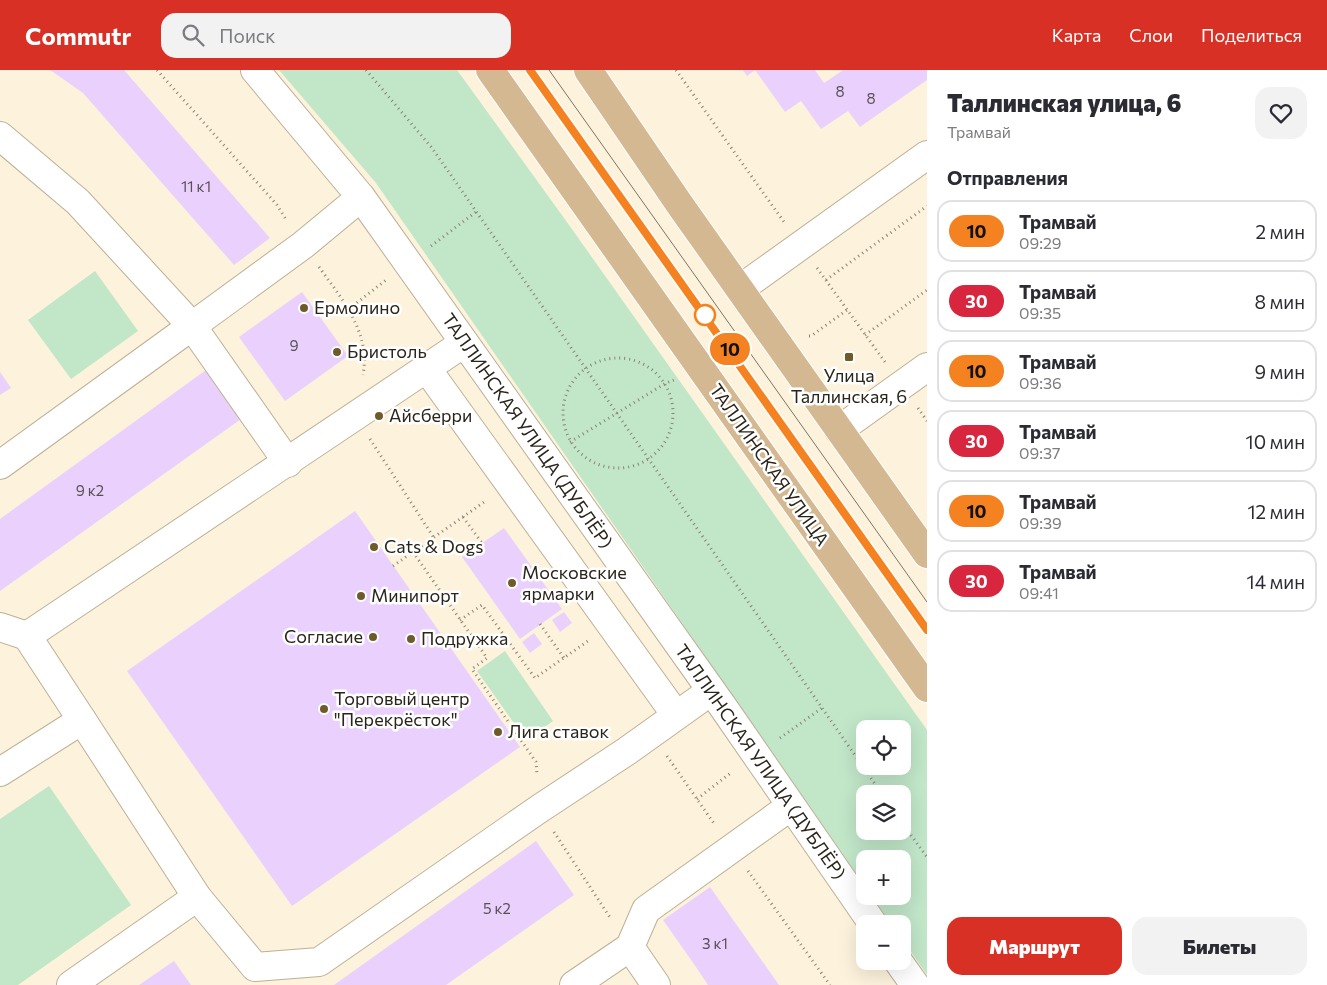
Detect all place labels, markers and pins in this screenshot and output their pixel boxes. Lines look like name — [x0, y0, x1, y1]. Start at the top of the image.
place label: Ермолино — [314, 296, 400, 318]
marker: Ермолино — [298, 302, 310, 314]
unlabelled marker — [694, 304, 716, 326]
place label: Бристоль — [347, 340, 427, 362]
marker: Бристоль — [331, 346, 343, 358]
marker: Улица Таллинская, 6 — [843, 351, 855, 363]
place label: Улица Таллинская, 6 — [791, 364, 907, 407]
place label: Айсберри — [389, 404, 472, 426]
marker: Айсберри — [373, 410, 385, 422]
place label: Cats & Dogs — [384, 535, 483, 557]
marker: Cats & Dogs — [368, 541, 380, 553]
place label: Московские ярмарки — [522, 561, 627, 604]
marker: Московские ярмарки — [506, 577, 518, 589]
place label: Минипорт — [371, 584, 460, 606]
marker: Минипорт — [355, 590, 367, 602]
place label: Согласие — [284, 625, 363, 647]
place label: Подружка — [421, 627, 508, 649]
marker: Согласие — [367, 631, 379, 643]
marker: Подружка — [405, 633, 417, 645]
place label: Торговый центр "Перекрёсток" — [334, 687, 470, 730]
marker: Торговый центр "Перекрёсток" — [318, 703, 330, 715]
place label: Лига ставок — [508, 720, 610, 742]
marker: Лига ставок — [492, 726, 504, 738]

